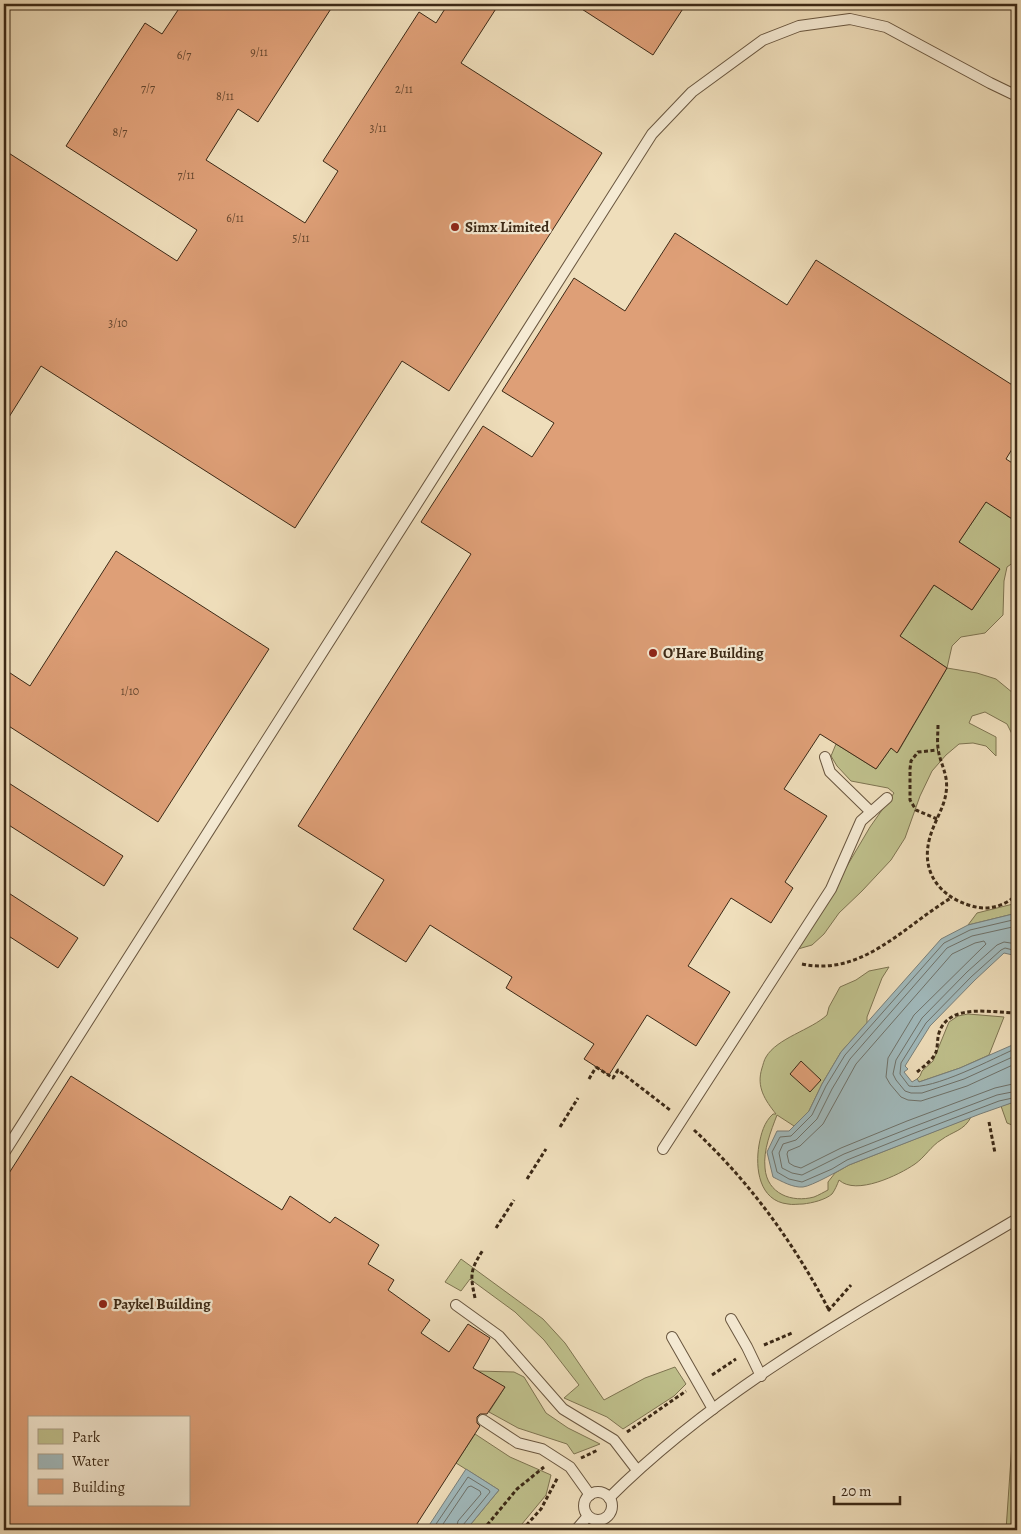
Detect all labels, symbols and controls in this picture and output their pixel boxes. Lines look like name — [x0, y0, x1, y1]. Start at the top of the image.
house number: 9/11 — [250, 44, 268, 60]
house number: 6/7 — [177, 47, 192, 63]
house number: 7/7 — [141, 80, 156, 96]
house number: 2/11 — [395, 81, 413, 97]
house number: 8/11 — [216, 88, 234, 104]
house number: 3/11 — [369, 120, 387, 136]
house number: 8/7 — [113, 124, 128, 140]
house number: 7/11 — [177, 167, 195, 183]
house number: 6/11 — [226, 210, 244, 226]
place label: Simx Limited — [465, 217, 550, 237]
marker: Simx Limited — [449, 221, 461, 233]
house number: 5/11 — [292, 230, 310, 246]
house number: 3/10 — [108, 315, 128, 331]
place label: O'Hare Building — [663, 643, 764, 663]
marker: O'Hare Building — [647, 647, 659, 659]
house number: 1/10 — [121, 683, 139, 699]
place label: Paykel Building — [113, 1294, 211, 1314]
marker: Paykel Building — [97, 1298, 109, 1310]
legend — [28, 1416, 190, 1506]
text: Park — [72, 1427, 101, 1447]
text: Water — [71, 1451, 109, 1471]
scale bar — [834, 1474, 900, 1506]
text: Building — [72, 1477, 125, 1497]
text: 20 m — [841, 1481, 872, 1501]

